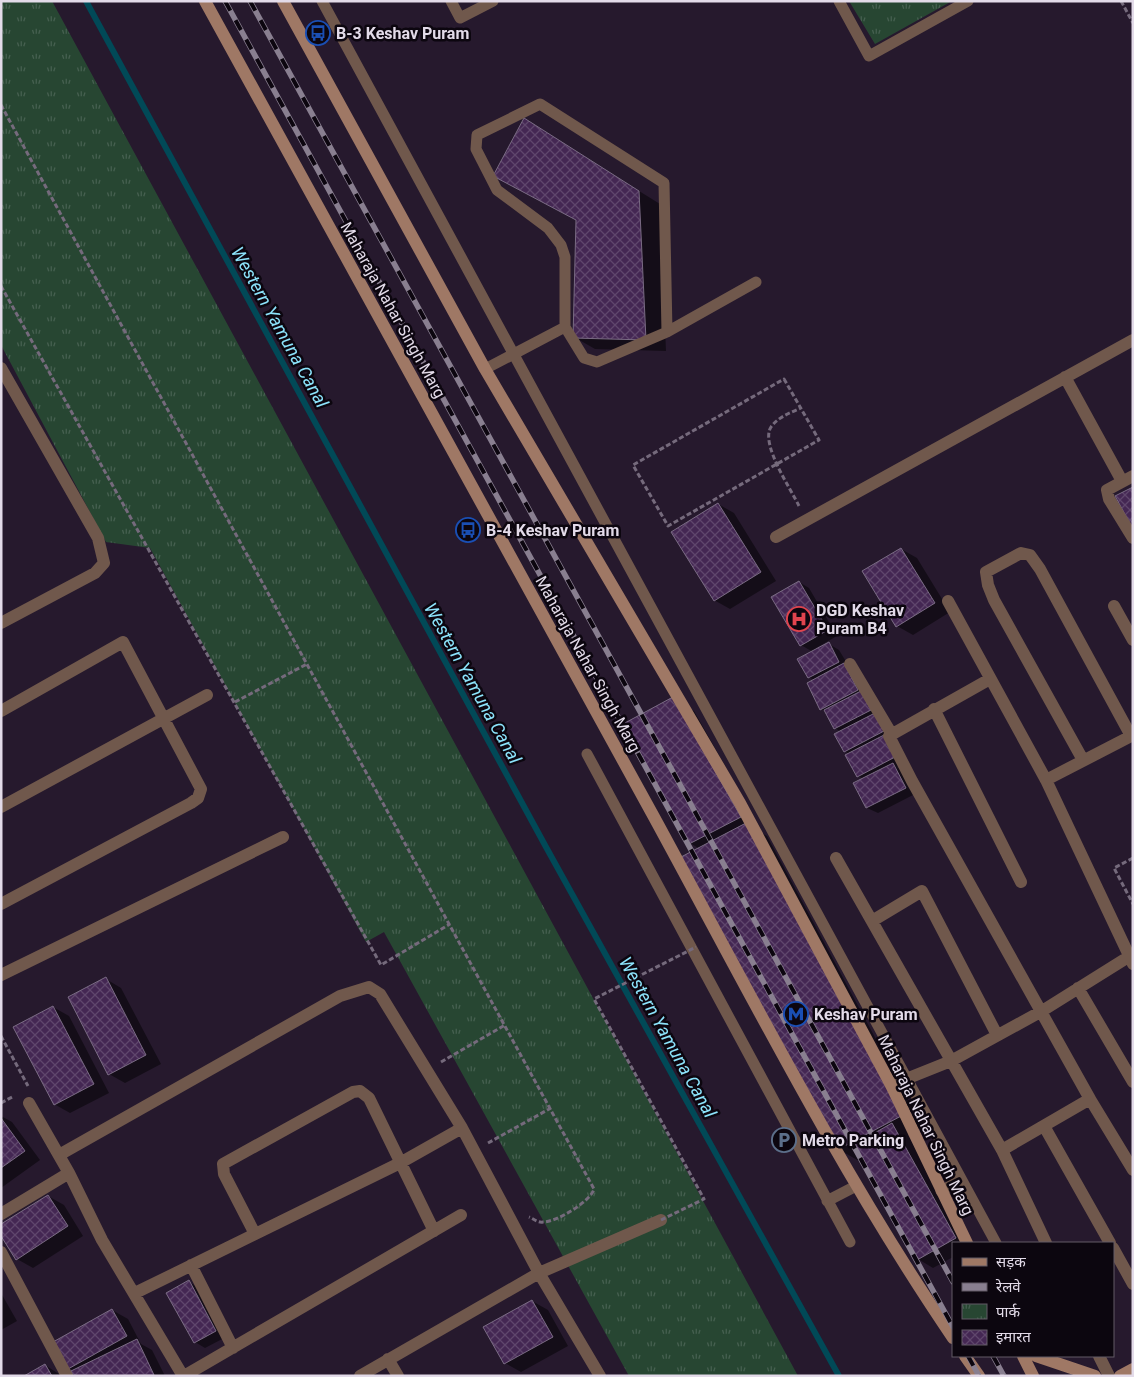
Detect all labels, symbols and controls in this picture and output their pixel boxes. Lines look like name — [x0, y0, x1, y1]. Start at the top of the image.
bus stop icon: B-3 Keshav Puram — [305, 20, 331, 46]
place label: B-3 Keshav Puram — [336, 24, 469, 43]
street label: Maharaja Nahar Singh Marg — [337, 219, 449, 401]
water label: Western Yamuna Canal — [227, 243, 333, 412]
bus stop icon: B-4 Keshav Puram — [455, 517, 481, 543]
place label: B-4 Keshav Puram — [486, 521, 619, 540]
street label: Maharaja Nahar Singh Marg — [532, 573, 644, 755]
water label: Western Yamuna Canal — [420, 599, 526, 768]
place label: DGD Keshav Puram B4 — [816, 601, 904, 638]
hospital icon: DGD Keshav Puram B4 — [786, 606, 812, 632]
water label: Western Yamuna Canal — [615, 953, 721, 1122]
metro station icon: Keshav Puram — [783, 1001, 809, 1027]
place label: Keshav Puram — [814, 1005, 918, 1024]
street label: Maharaja Nahar Singh Marg — [874, 1032, 978, 1218]
parking icon: Metro Parking — [771, 1127, 797, 1153]
place label: Metro Parking — [802, 1131, 904, 1150]
legend — [952, 1242, 1114, 1357]
text: सड़क — [996, 1253, 1026, 1271]
text: रेलवे — [995, 1278, 1021, 1296]
text: पार्क — [996, 1303, 1020, 1321]
text: इमारत — [996, 1328, 1031, 1346]

